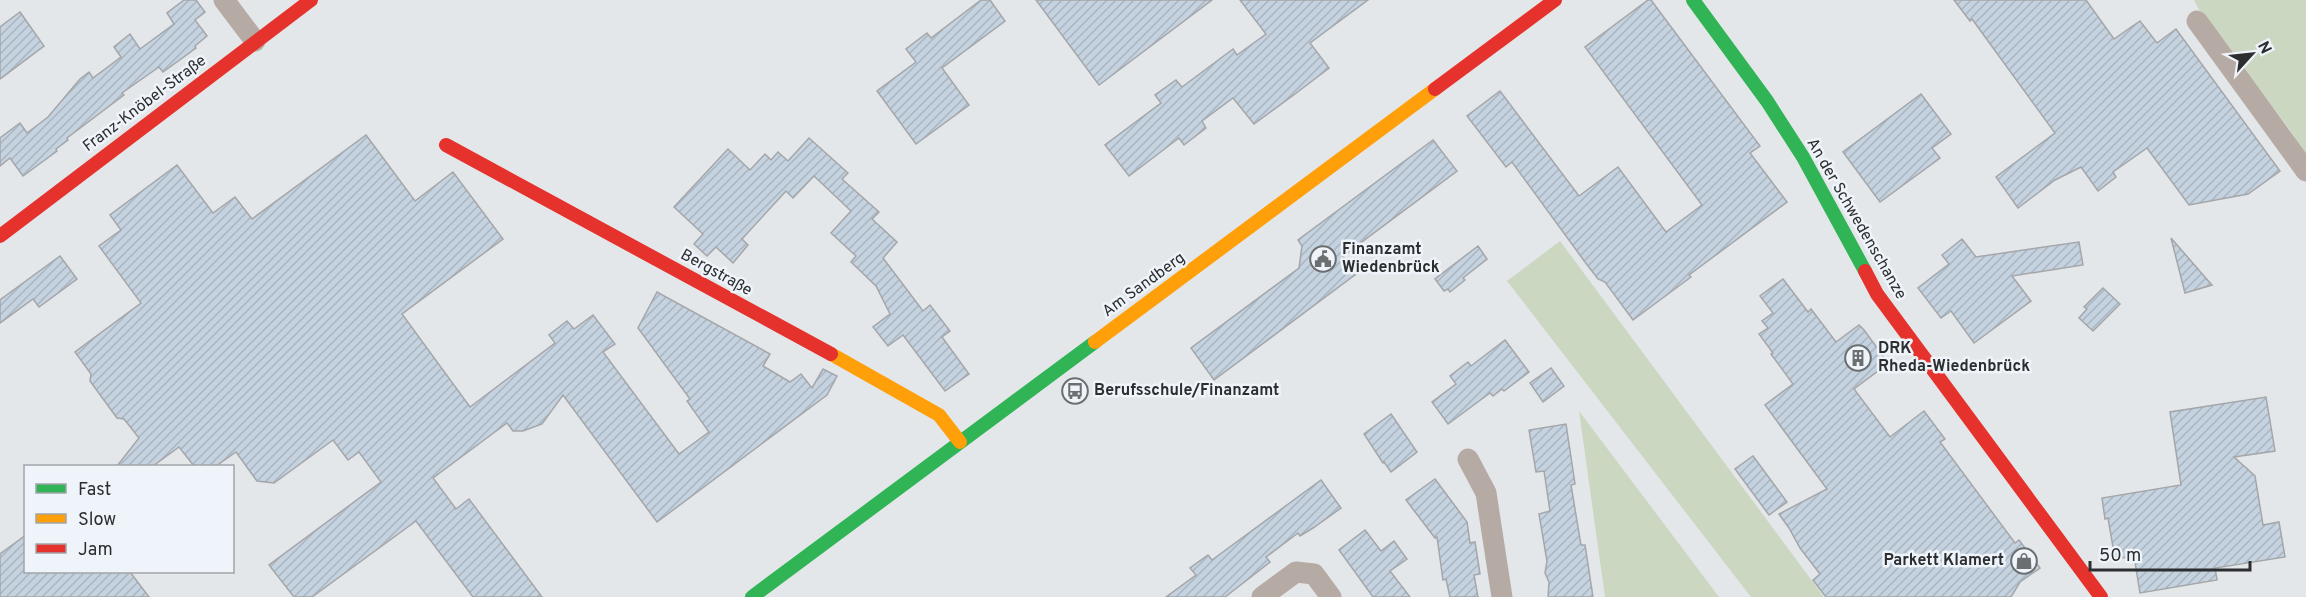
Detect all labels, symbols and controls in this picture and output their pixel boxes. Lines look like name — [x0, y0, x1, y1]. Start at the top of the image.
north arrow — [2222, 24, 2282, 84]
text: N — [2252, 38, 2275, 58]
street label: Franz-Knöbel-Straße — [79, 51, 211, 157]
street label: An der Schwedenschanze — [1802, 135, 1910, 303]
place label: Finanzamt Wiedenbrück — [1342, 240, 1440, 278]
public building icon: Finanzamt Wiedenbrück — [1308, 244, 1338, 274]
street label: Bergstraße — [677, 245, 755, 301]
street label: Am Sandberg — [1099, 248, 1189, 322]
place label: DRK Rheda-Wiedenbrück — [1878, 339, 2030, 377]
building icon: DRK Rheda-Wiedenbrück — [1843, 343, 1873, 373]
bus stop icon: Berufsschule/Finanzamt — [1060, 376, 1090, 406]
place label: Berufsschule/Finanzamt — [1094, 381, 1279, 401]
legend — [24, 465, 234, 573]
text: Fast — [78, 479, 111, 502]
text: Slow — [78, 509, 116, 532]
scale bar — [2090, 534, 2250, 572]
text: Jam — [78, 539, 113, 562]
text: 50 m — [2099, 545, 2141, 568]
shop icon: Parkett Klamert — [2009, 546, 2039, 576]
place label: Parkett Klamert — [1883, 551, 2004, 571]

